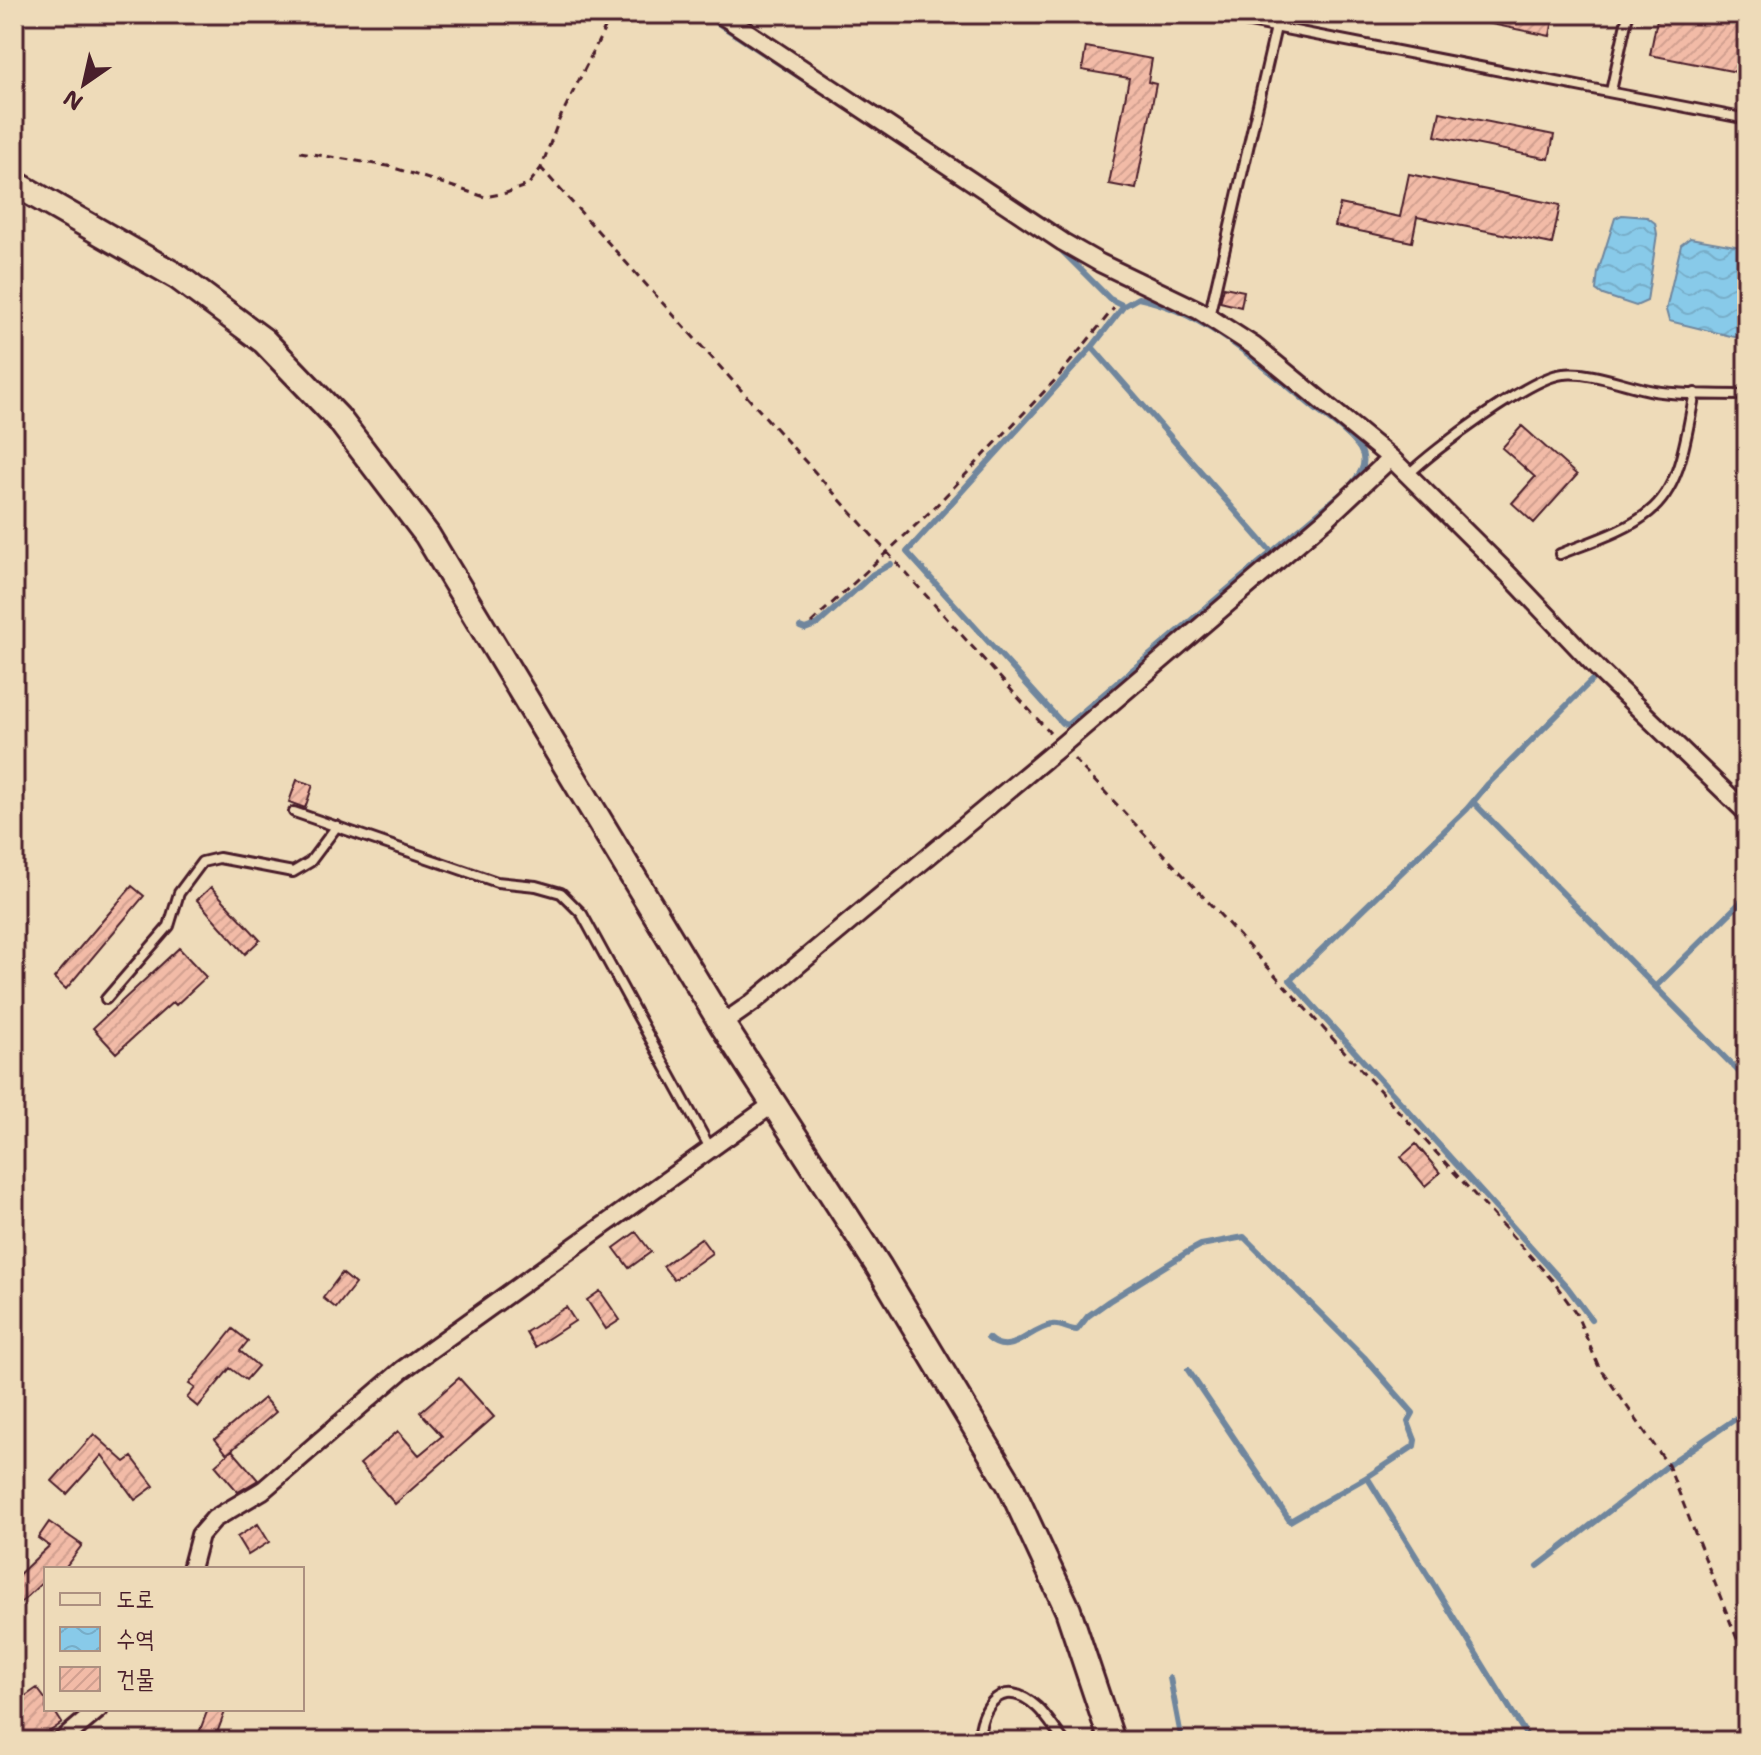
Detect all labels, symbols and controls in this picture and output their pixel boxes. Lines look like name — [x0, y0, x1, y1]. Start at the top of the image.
north arrow — [44, 44, 124, 124]
text: N — [58, 83, 88, 117]
legend — [44, 1567, 304, 1711]
text: 도로 — [116, 1583, 155, 1615]
text: 수역 — [116, 1623, 155, 1655]
text: 건물 — [116, 1663, 155, 1695]

